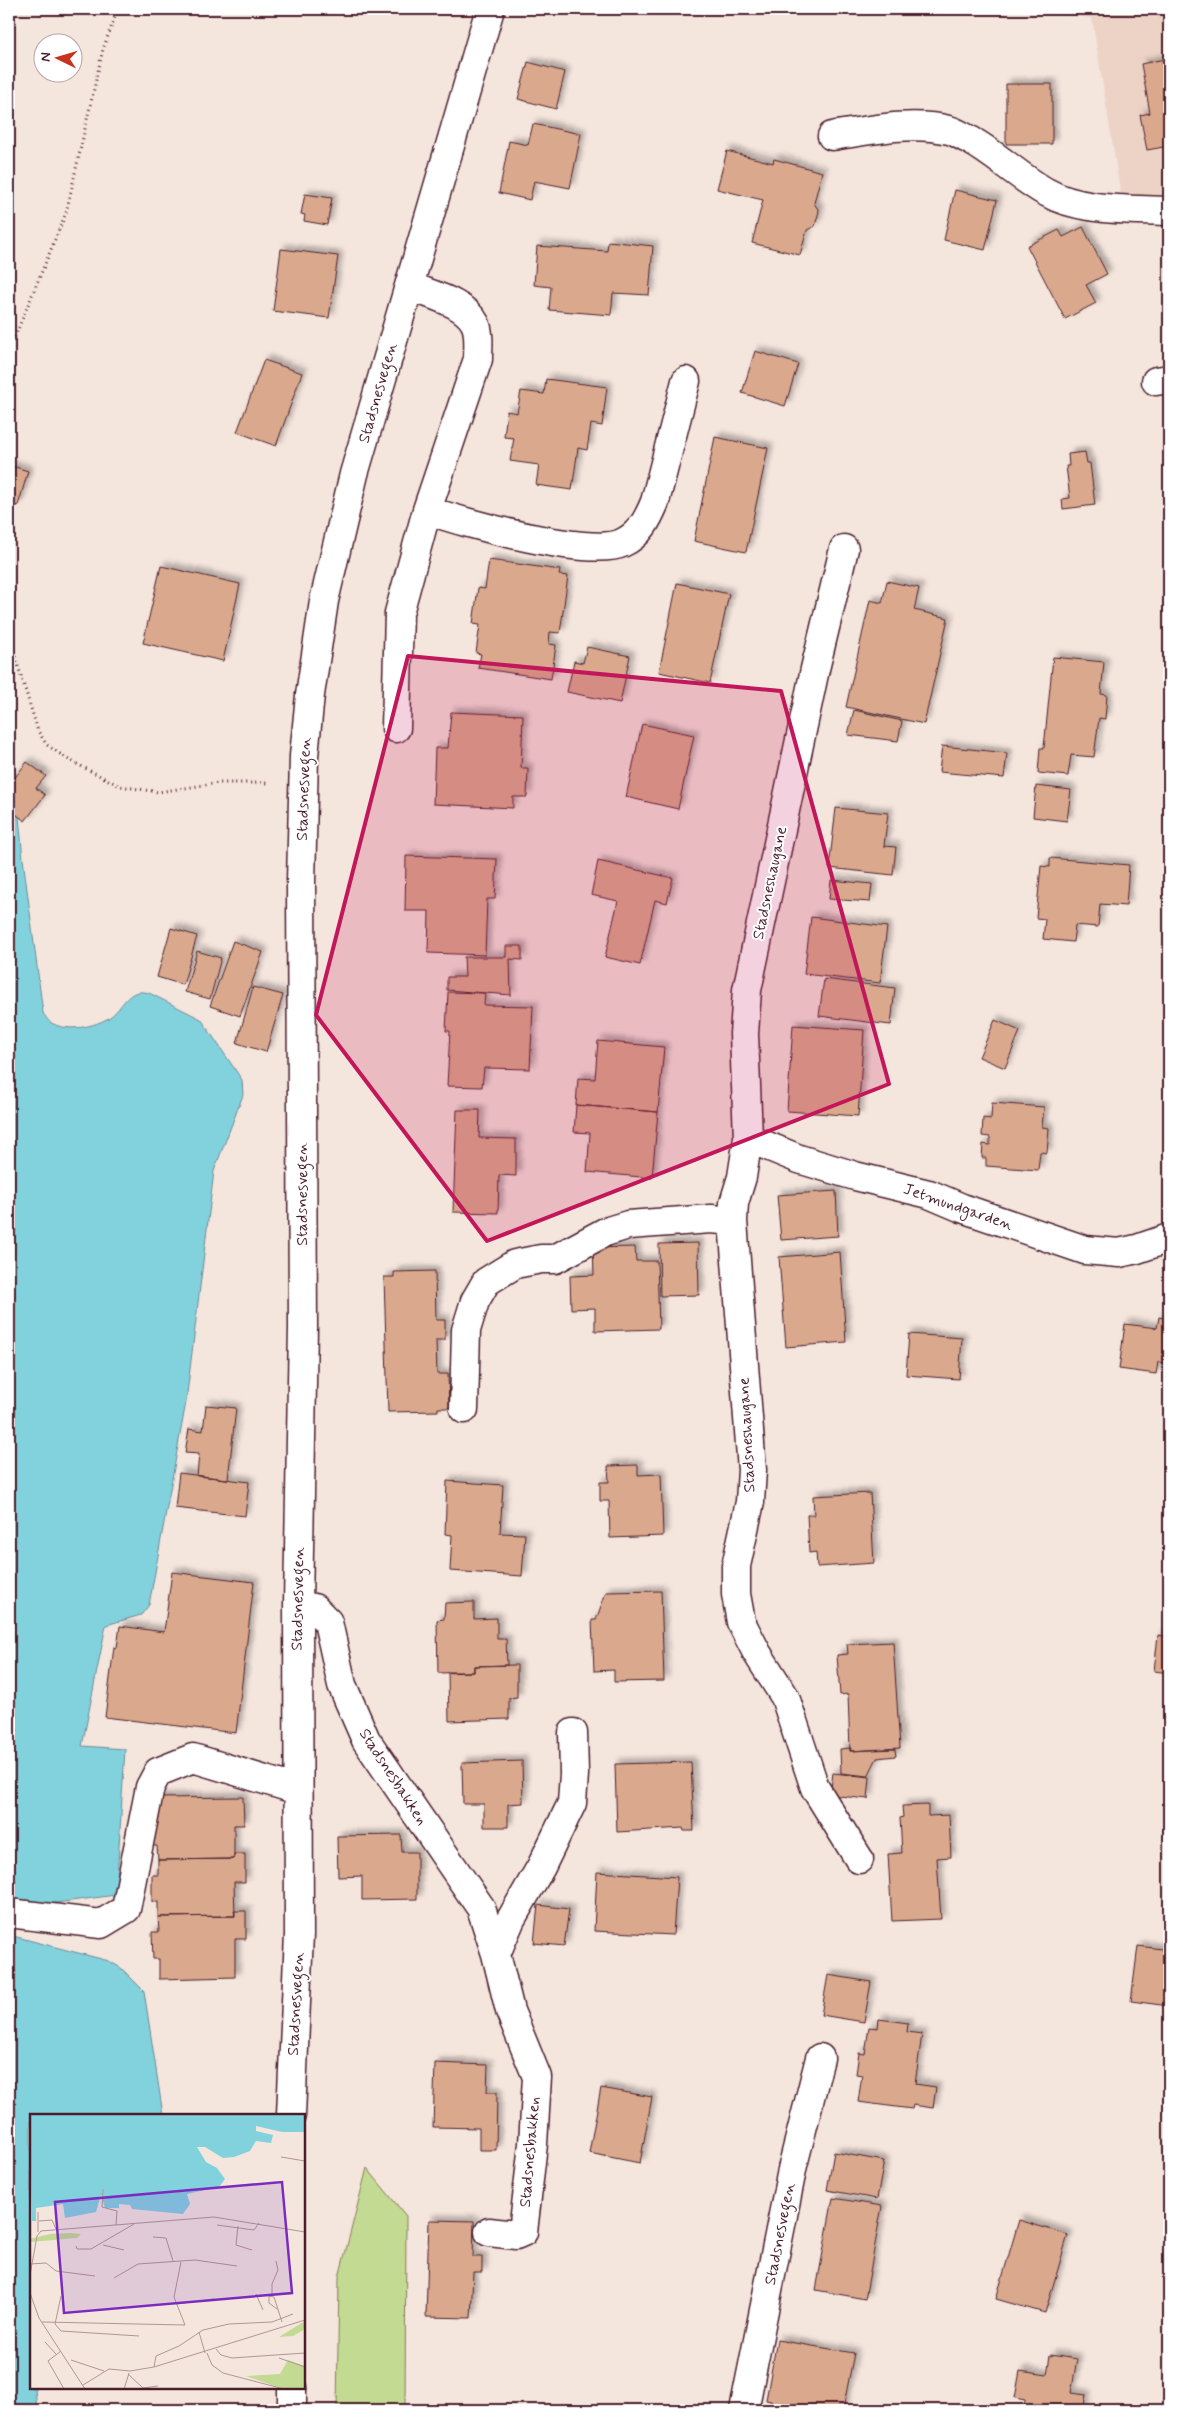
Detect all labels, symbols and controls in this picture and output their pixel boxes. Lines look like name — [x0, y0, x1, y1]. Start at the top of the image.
north arrow — [32, 32, 82, 82]
text: N — [37, 52, 55, 62]
street label: Stadsnesvegen — [354, 340, 403, 446]
street label: Stadsnesvegen — [292, 736, 317, 841]
street label: Stadsneshaugane — [748, 824, 792, 942]
street label: Stadsnesvegen — [292, 1142, 314, 1246]
street label: Jetmundgarden — [900, 1178, 1016, 1237]
street label: Stadsneshaugane — [733, 1377, 760, 1493]
street label: Stadsnesvegen — [287, 1547, 310, 1651]
street label: Stadsnesbakken — [354, 1725, 432, 1829]
street label: Stadsnesvegen — [283, 1951, 310, 2056]
street label: Stadsnesbakken — [515, 2096, 545, 2208]
inset map — [30, 2114, 305, 2389]
street label: Stadsnesvegen — [760, 2181, 801, 2287]

